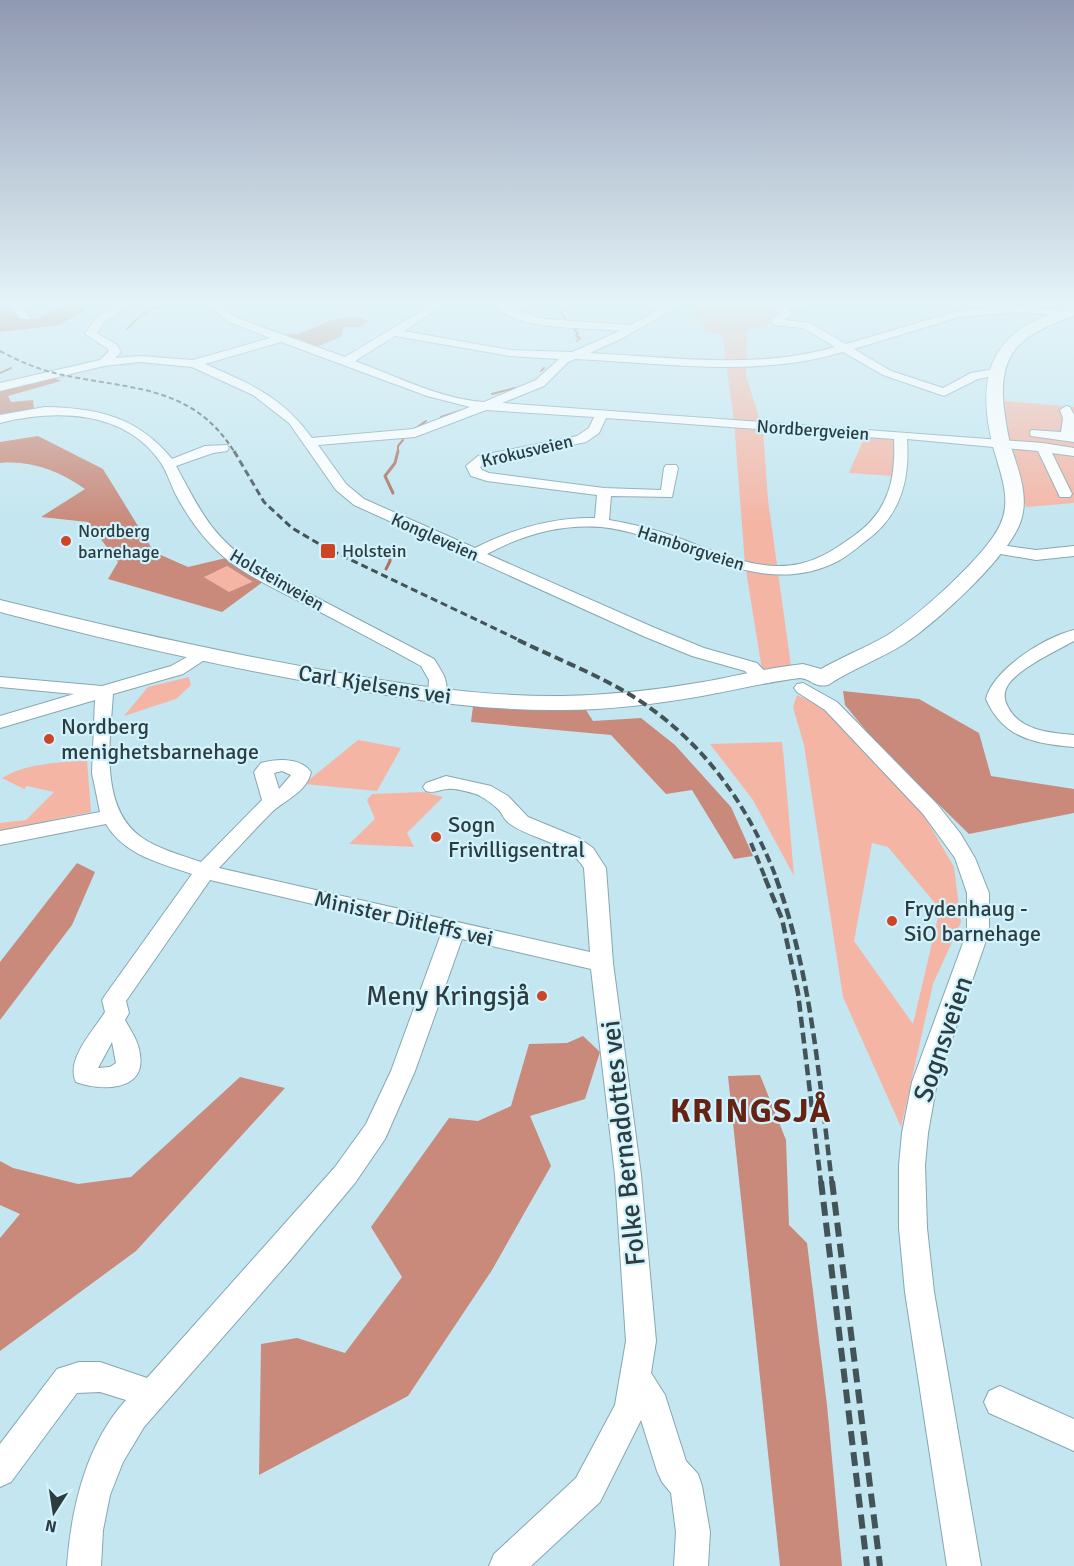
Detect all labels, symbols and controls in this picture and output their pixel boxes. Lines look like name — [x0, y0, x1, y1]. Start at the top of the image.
street label: Nordbergveien — [756, 415, 870, 445]
street label: Krokusveien — [479, 430, 575, 472]
street label: Kongleveien — [388, 508, 482, 566]
place label: Nordberg barnehage — [78, 520, 159, 563]
street label: Hamborgveien — [635, 520, 747, 576]
marker: Nordberg barnehage — [59, 534, 73, 548]
place label: Holstein — [342, 540, 407, 562]
marker: Holstein — [319, 542, 337, 560]
street label: Holsteinveien — [226, 544, 328, 616]
street label: Carl Kjelsens vei — [297, 659, 453, 710]
place label: Nordberg menighetsbarnehage — [61, 713, 259, 765]
marker: Nordberg menighetsbarnehage — [42, 732, 56, 746]
place label: Sogn Frivilligsentral — [448, 811, 585, 863]
marker: Sogn Frivilligsentral — [429, 830, 443, 844]
street label: Minister Ditleffs vei — [312, 885, 496, 952]
place label: Frydenhaug - SiO barnehage — [904, 895, 1041, 947]
marker: Frydenhaug - SiO barnehage — [885, 914, 899, 928]
street label: Sognsveien — [907, 972, 980, 1106]
place label: Meny Kringsjå — [366, 980, 530, 1013]
marker: Meny Kringsjå — [535, 989, 549, 1003]
street label: Folke Bernadottes vei — [594, 1019, 653, 1267]
district label: KRINGSJÅ — [670, 1091, 832, 1132]
north arrow — [24, 1482, 84, 1542]
text: N — [44, 1515, 59, 1537]

